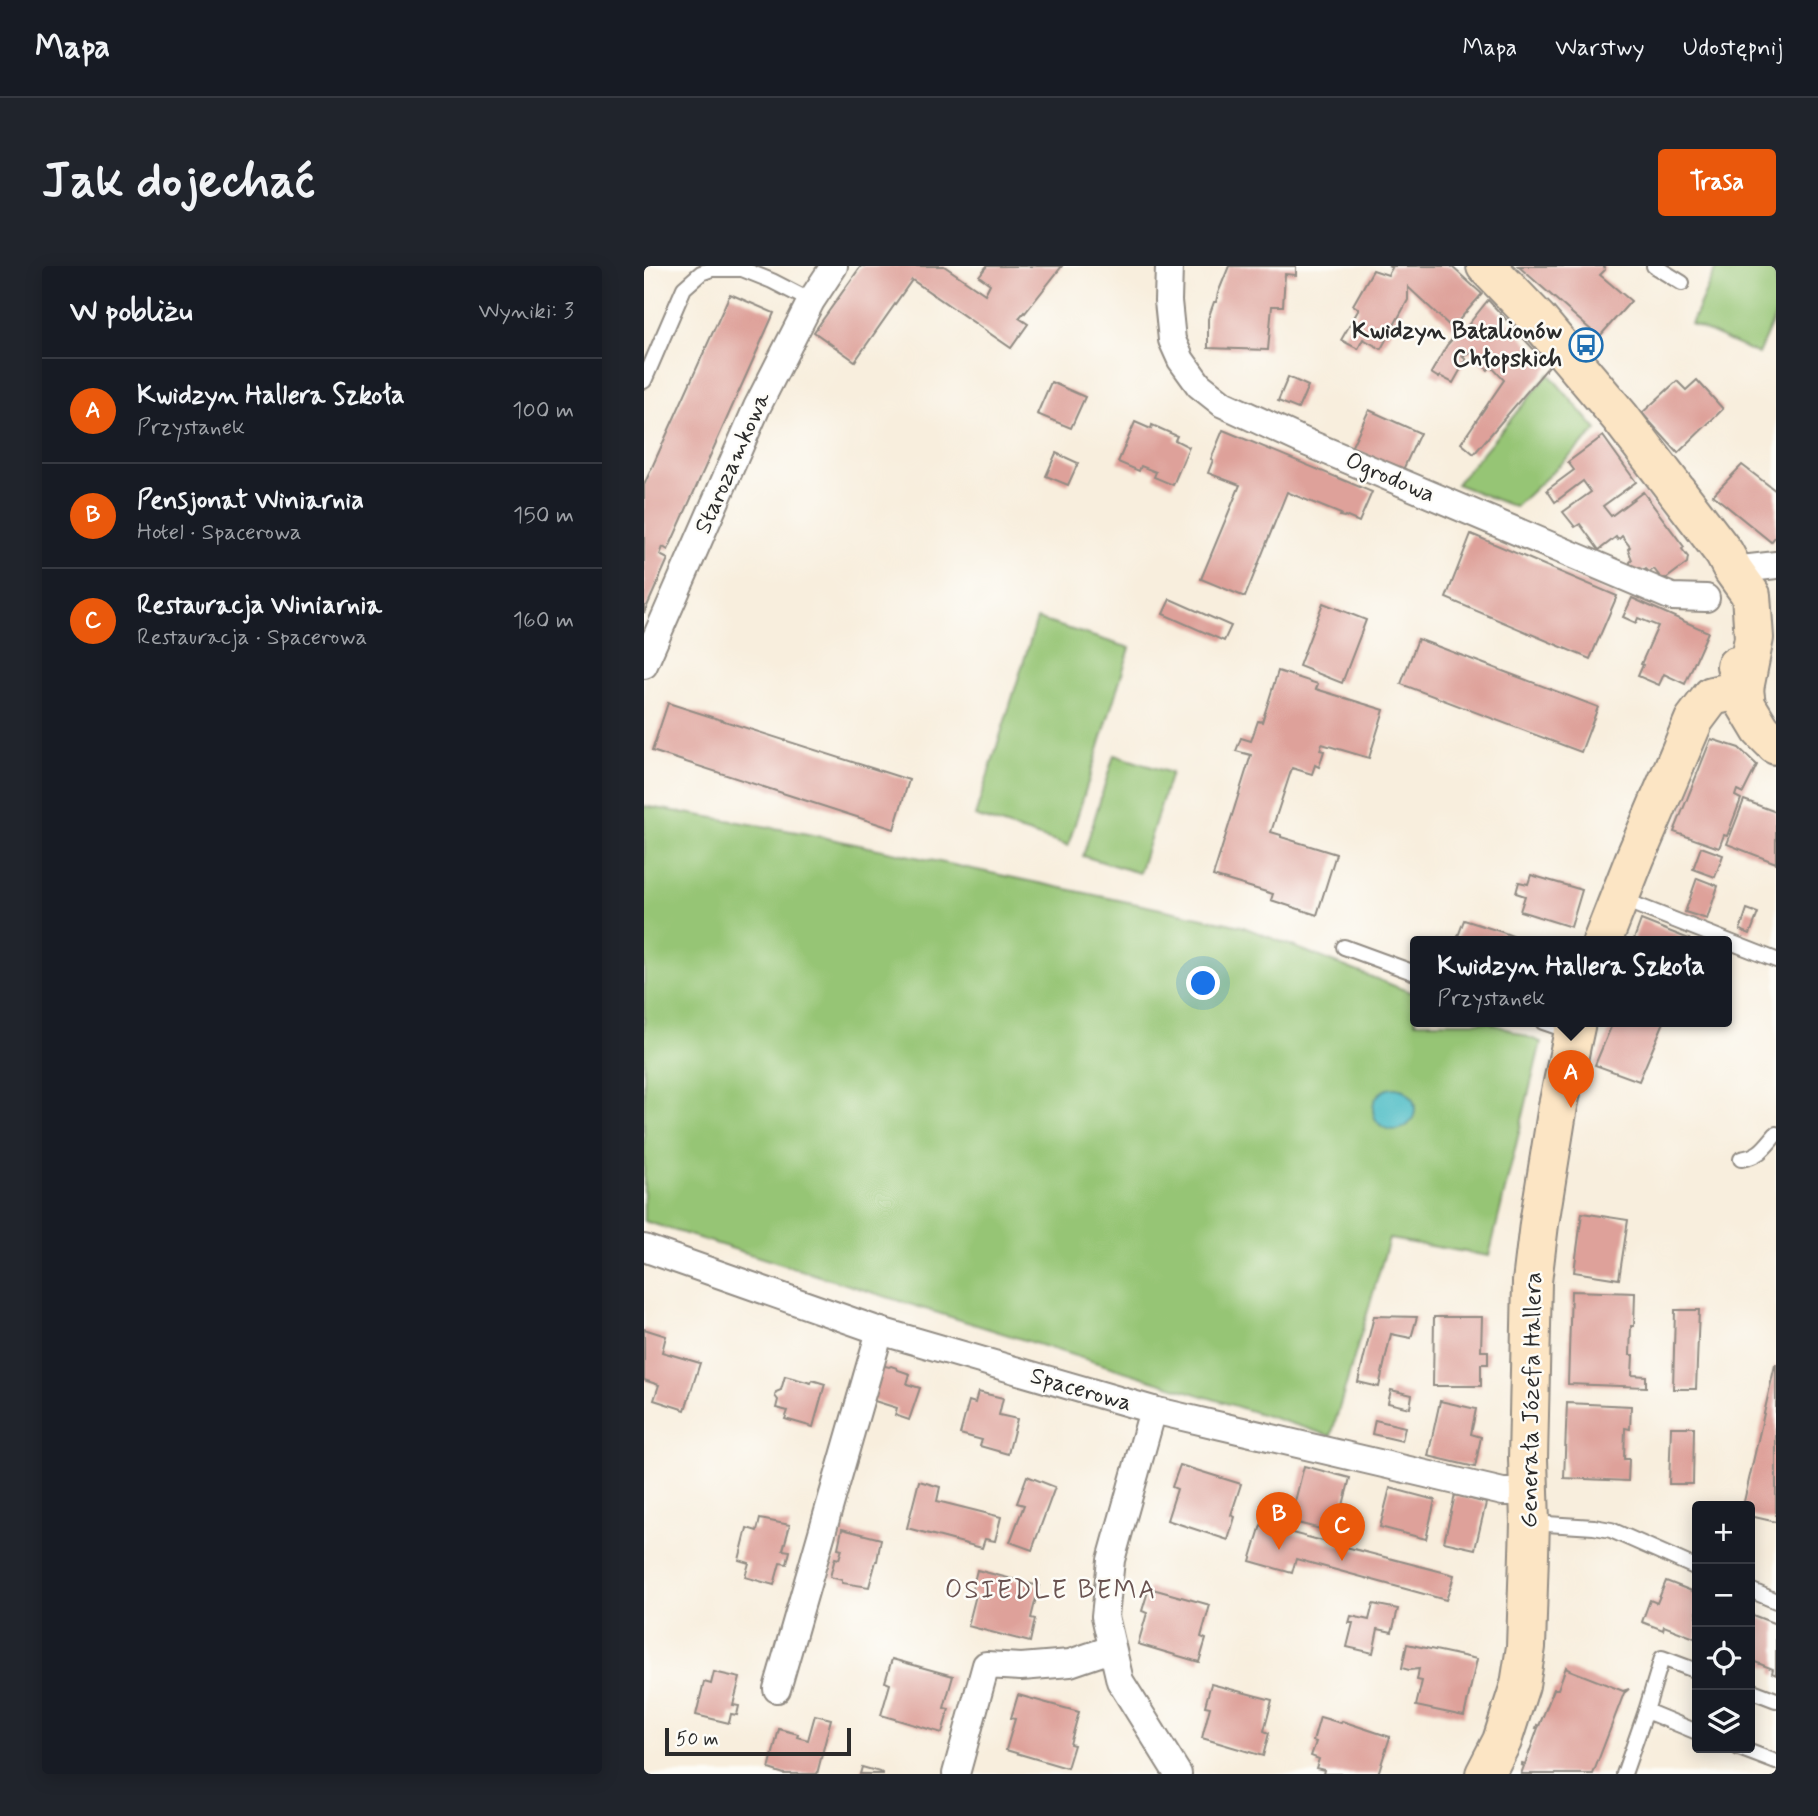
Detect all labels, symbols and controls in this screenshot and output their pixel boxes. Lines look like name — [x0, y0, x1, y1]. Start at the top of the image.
text: Mapa — [35, 26, 110, 70]
text: Mapa — [1462, 33, 1517, 64]
text: Warstwy — [1555, 33, 1645, 64]
text: Udostępnij — [1683, 33, 1783, 64]
button: Trasa — [1658, 149, 1776, 216]
text: Jak dojechać — [42, 150, 315, 215]
text: W pobliżu — [70, 292, 193, 331]
text: Wyniki: 3 — [478, 297, 574, 327]
place label: Kwidzyn Batalionów Chłopskich — [1352, 316, 1562, 375]
bus stop icon: Kwidzyn Batalionów Chłopskich — [1567, 326, 1605, 364]
text: Kwidzyn Hallera Szkoła — [137, 379, 405, 413]
street label: Starozamkowa — [688, 387, 778, 539]
text: A — [85, 396, 101, 426]
text: 100 m — [512, 396, 574, 426]
text: Przystanek — [137, 413, 245, 443]
street label: Ogrodowa — [1340, 445, 1440, 511]
text: Pensjonat Winiarnia — [137, 484, 364, 518]
text: B — [86, 501, 100, 531]
text: 150 m — [513, 501, 574, 531]
text: Hotel · Spacerowa — [137, 518, 302, 548]
text: Restauracja Winiarnia — [137, 589, 382, 623]
text: C — [85, 606, 101, 636]
text: 160 m — [513, 606, 574, 636]
text: Restauracja · Spacerowa — [137, 623, 367, 653]
popup — [1410, 936, 1732, 1027]
text: Kwidzyn Hallera Szkoła — [1437, 950, 1705, 984]
your location — [1186, 966, 1220, 1000]
text: Przystanek — [1437, 984, 1545, 1014]
pin: A — [1548, 1050, 1594, 1108]
street label: Generała Józefa Hallera — [1514, 1272, 1550, 1528]
street label: Spacerowa — [1026, 1361, 1136, 1419]
pin: B — [1256, 1492, 1302, 1550]
map controls — [1692, 1501, 1755, 1753]
button: + — [1692, 1501, 1755, 1564]
pin: C — [1319, 1503, 1365, 1561]
button: − — [1692, 1564, 1755, 1627]
district label: OSIEDLE BEMA — [945, 1574, 1157, 1608]
button: locate — [1692, 1627, 1755, 1690]
button: layers — [1692, 1690, 1755, 1753]
scale bar — [665, 1725, 850, 1757]
text: 50 m — [676, 1727, 719, 1752]

